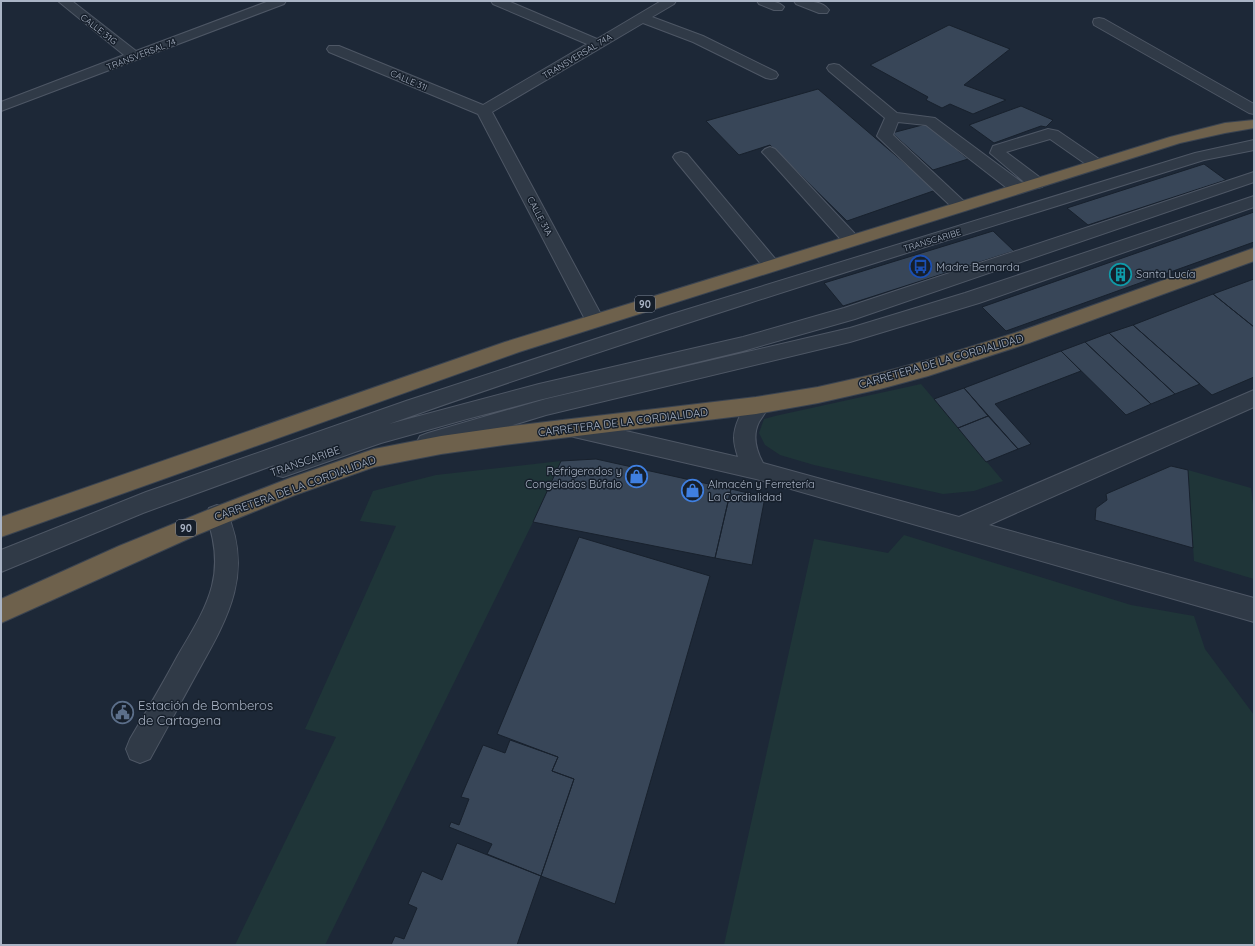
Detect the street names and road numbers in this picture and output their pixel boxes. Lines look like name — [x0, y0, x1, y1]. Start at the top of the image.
street label: CALLE 31G — [79, 11, 119, 47]
street label: TRANSVERSAL 74A — [540, 31, 614, 81]
street label: TRANSVERSAL 74 — [105, 36, 177, 72]
street label: CALLE 31I — [389, 67, 429, 93]
street label: CALLE 31A — [525, 195, 555, 238]
street label: TRANSCARIBE — [902, 226, 962, 254]
road number: 90 — [635, 296, 655, 312]
street label: CARRETERA DE LA CORDIALIDAD — [857, 331, 1025, 391]
street label: CARRETERA DE LA CORDIALIDAD — [537, 405, 709, 439]
street label: TRANSCARIBE — [268, 442, 342, 480]
street label: CARRETERA DE LA CORDIALIDAD — [212, 452, 378, 524]
road number: 90 — [176, 520, 196, 536]

